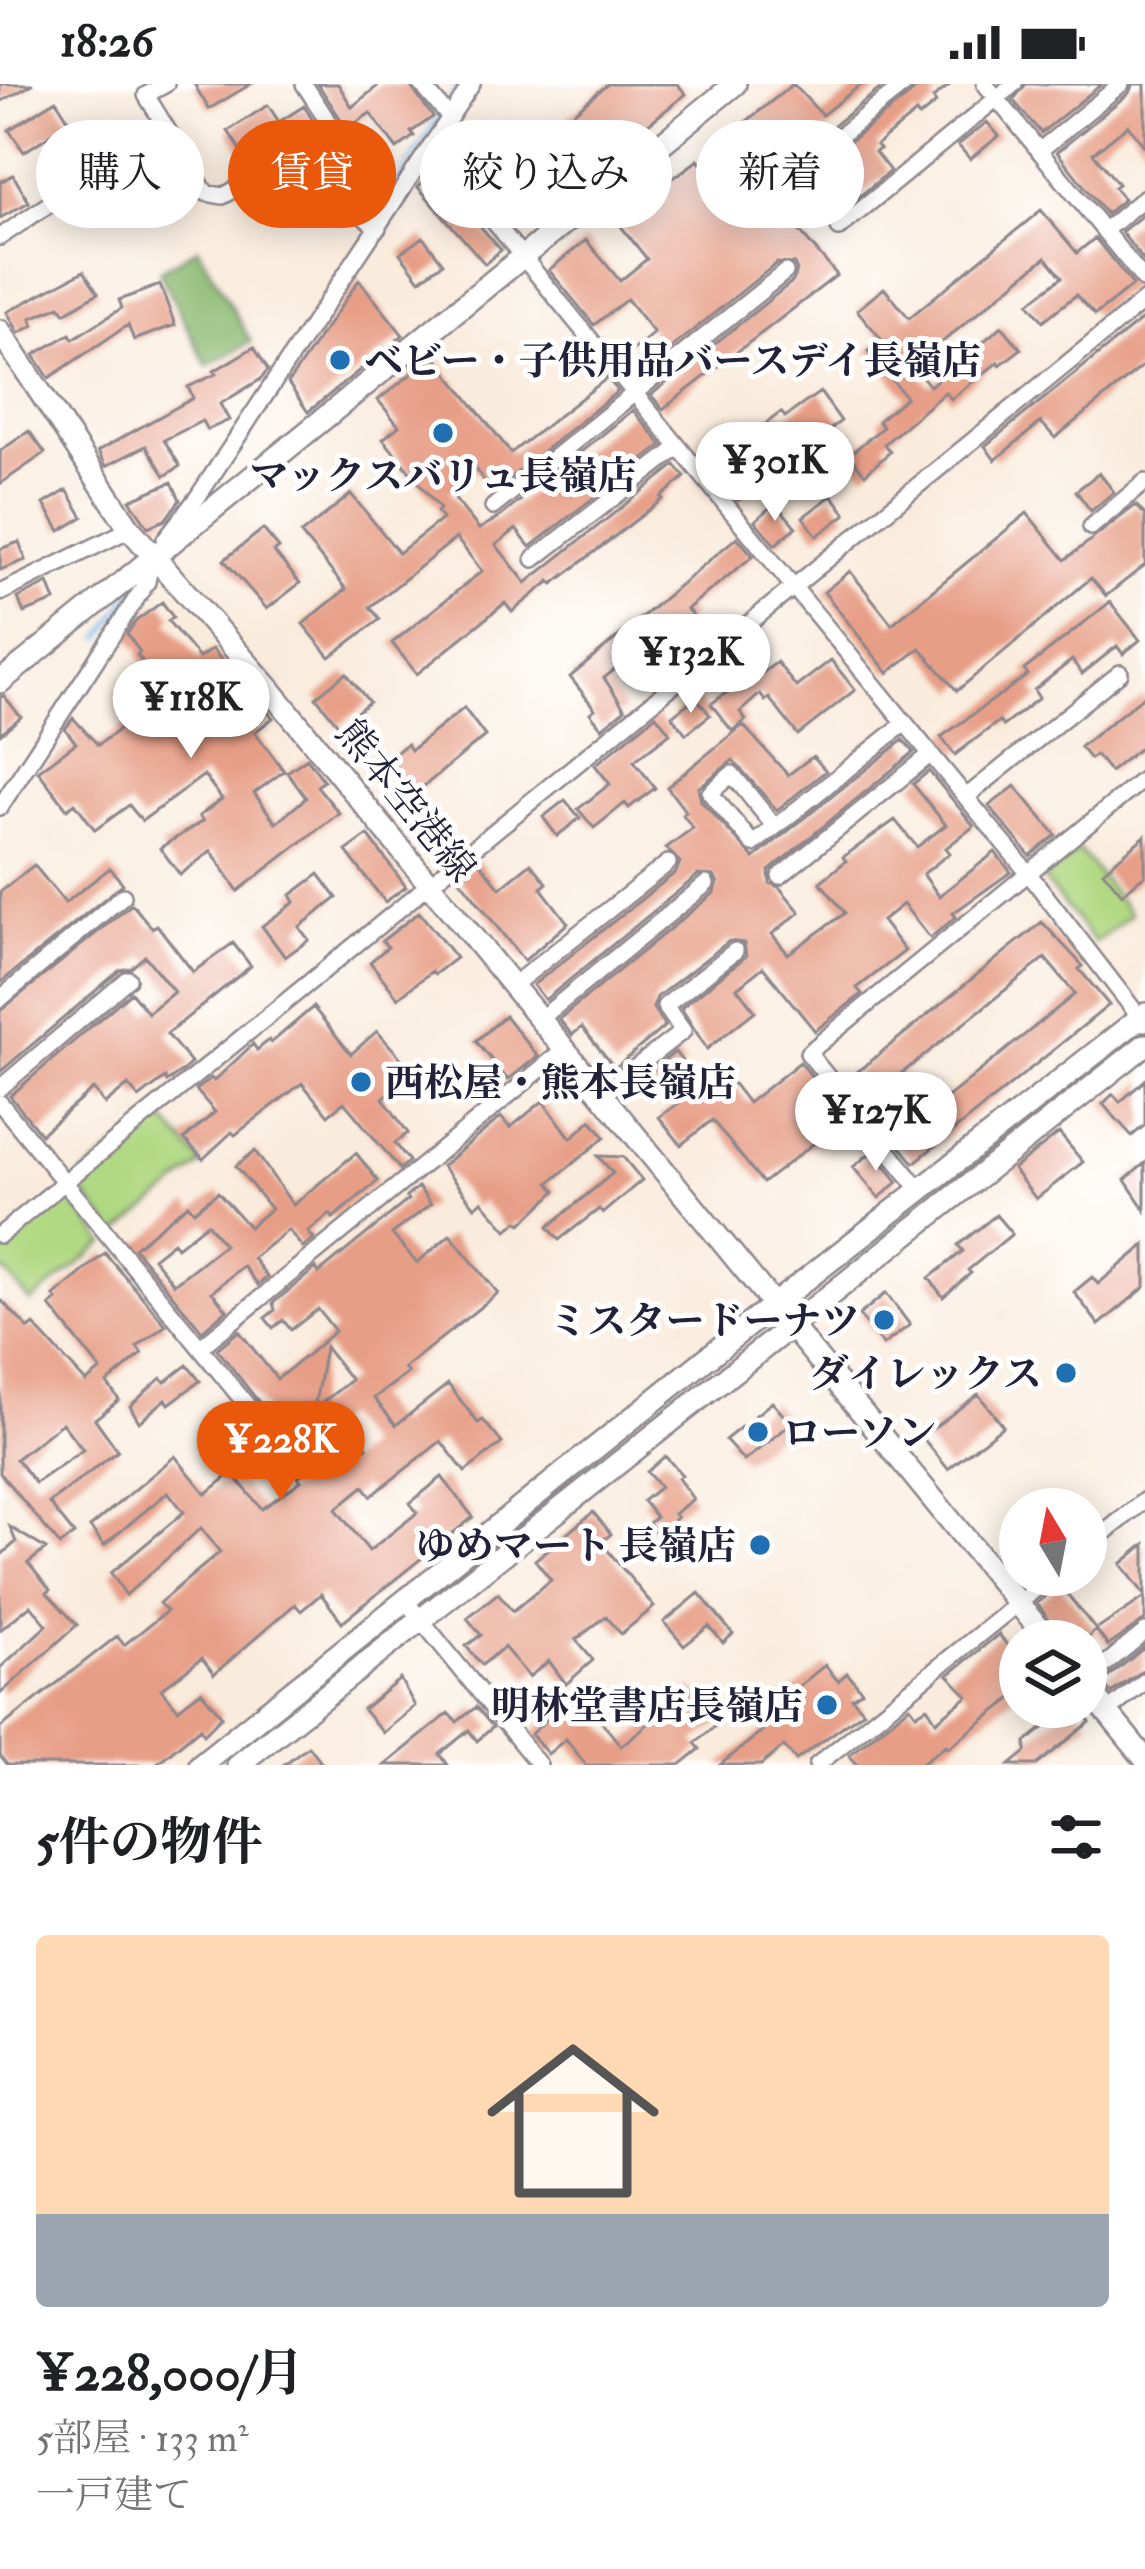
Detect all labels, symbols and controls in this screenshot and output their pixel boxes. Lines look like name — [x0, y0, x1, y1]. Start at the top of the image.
text: 18:26 — [60, 14, 154, 70]
chip: 購入 — [36, 120, 204, 228]
chip: 賃貸 — [228, 120, 396, 228]
chip: 絞り込み — [420, 120, 672, 228]
chip: 新着 — [696, 120, 864, 228]
place label: ベビー・子供用品バースデイ長嶺店 — [364, 337, 981, 386]
marker: ベビー・子供用品バースデイ長嶺店 — [327, 347, 353, 373]
marker: マックスバリュ長嶺店 — [430, 420, 456, 446]
pin: ¥301K — [691, 422, 859, 524]
text: ¥301K — [722, 436, 828, 485]
place label: マックスバリュ長嶺店 — [250, 452, 636, 501]
pin: ¥132K — [607, 614, 775, 716]
text: ¥132K — [638, 628, 744, 677]
pin: ¥118K — [107, 659, 275, 761]
text: ¥118K — [140, 673, 242, 722]
street label: 熊本空港線 — [325, 710, 486, 892]
place label: 西松屋・熊本長嶺店 — [385, 1059, 736, 1108]
marker: 西松屋・熊本長嶺店 — [348, 1069, 374, 1095]
pin: ¥127K — [792, 1072, 960, 1174]
text: ¥127K — [822, 1086, 930, 1135]
place label: ミスタードーナツ — [548, 1297, 860, 1346]
marker: ミスタードーナツ — [871, 1307, 897, 1333]
place label: ダイレックス — [810, 1350, 1042, 1399]
marker: ダイレックス — [1053, 1360, 1079, 1386]
pin: ¥228K — [197, 1401, 365, 1503]
place label: ローソン — [782, 1409, 936, 1458]
text: ¥228K — [224, 1415, 338, 1464]
marker: ローソン — [745, 1419, 771, 1445]
north arrow — [999, 1488, 1107, 1596]
map controls — [999, 1488, 1107, 1728]
place label: ゆめマート 長嶺店 — [416, 1522, 736, 1571]
marker: ゆめマート 長嶺店 — [747, 1532, 773, 1558]
button: layers — [999, 1620, 1107, 1728]
place label: 明林堂書店長嶺店 — [491, 1682, 803, 1731]
marker: 明林堂書店長嶺店 — [814, 1692, 840, 1718]
icon: filters — [1043, 1804, 1109, 1870]
text: 5件の物件 — [36, 1811, 262, 1875]
icon: home — [465, 2013, 681, 2229]
text: ¥228,000/月 — [36, 2342, 305, 2406]
text: 5部屋 · 133 m² — [36, 2414, 249, 2463]
text: 一戸建て — [36, 2471, 192, 2520]

